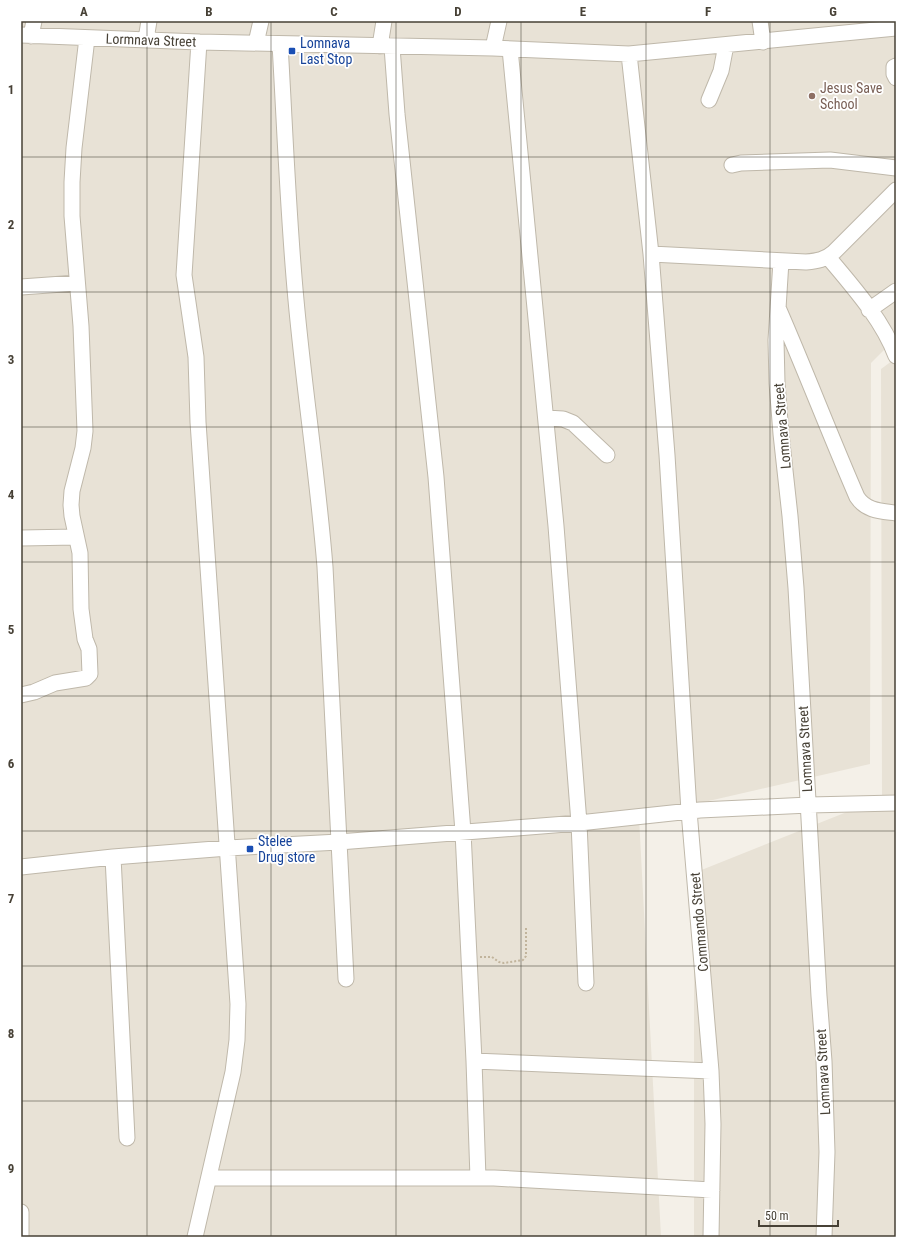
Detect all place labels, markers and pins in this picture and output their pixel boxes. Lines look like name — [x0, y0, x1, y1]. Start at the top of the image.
place label: Lomnava Last Stop — [300, 35, 352, 67]
marker: Lomnava Last Stop — [287, 46, 297, 56]
place label: Jesus Save School — [820, 80, 883, 112]
marker: Jesus Save School — [807, 91, 817, 101]
place label: Stelee Drug store — [258, 833, 316, 865]
marker: Stelee Drug store — [245, 844, 255, 854]

